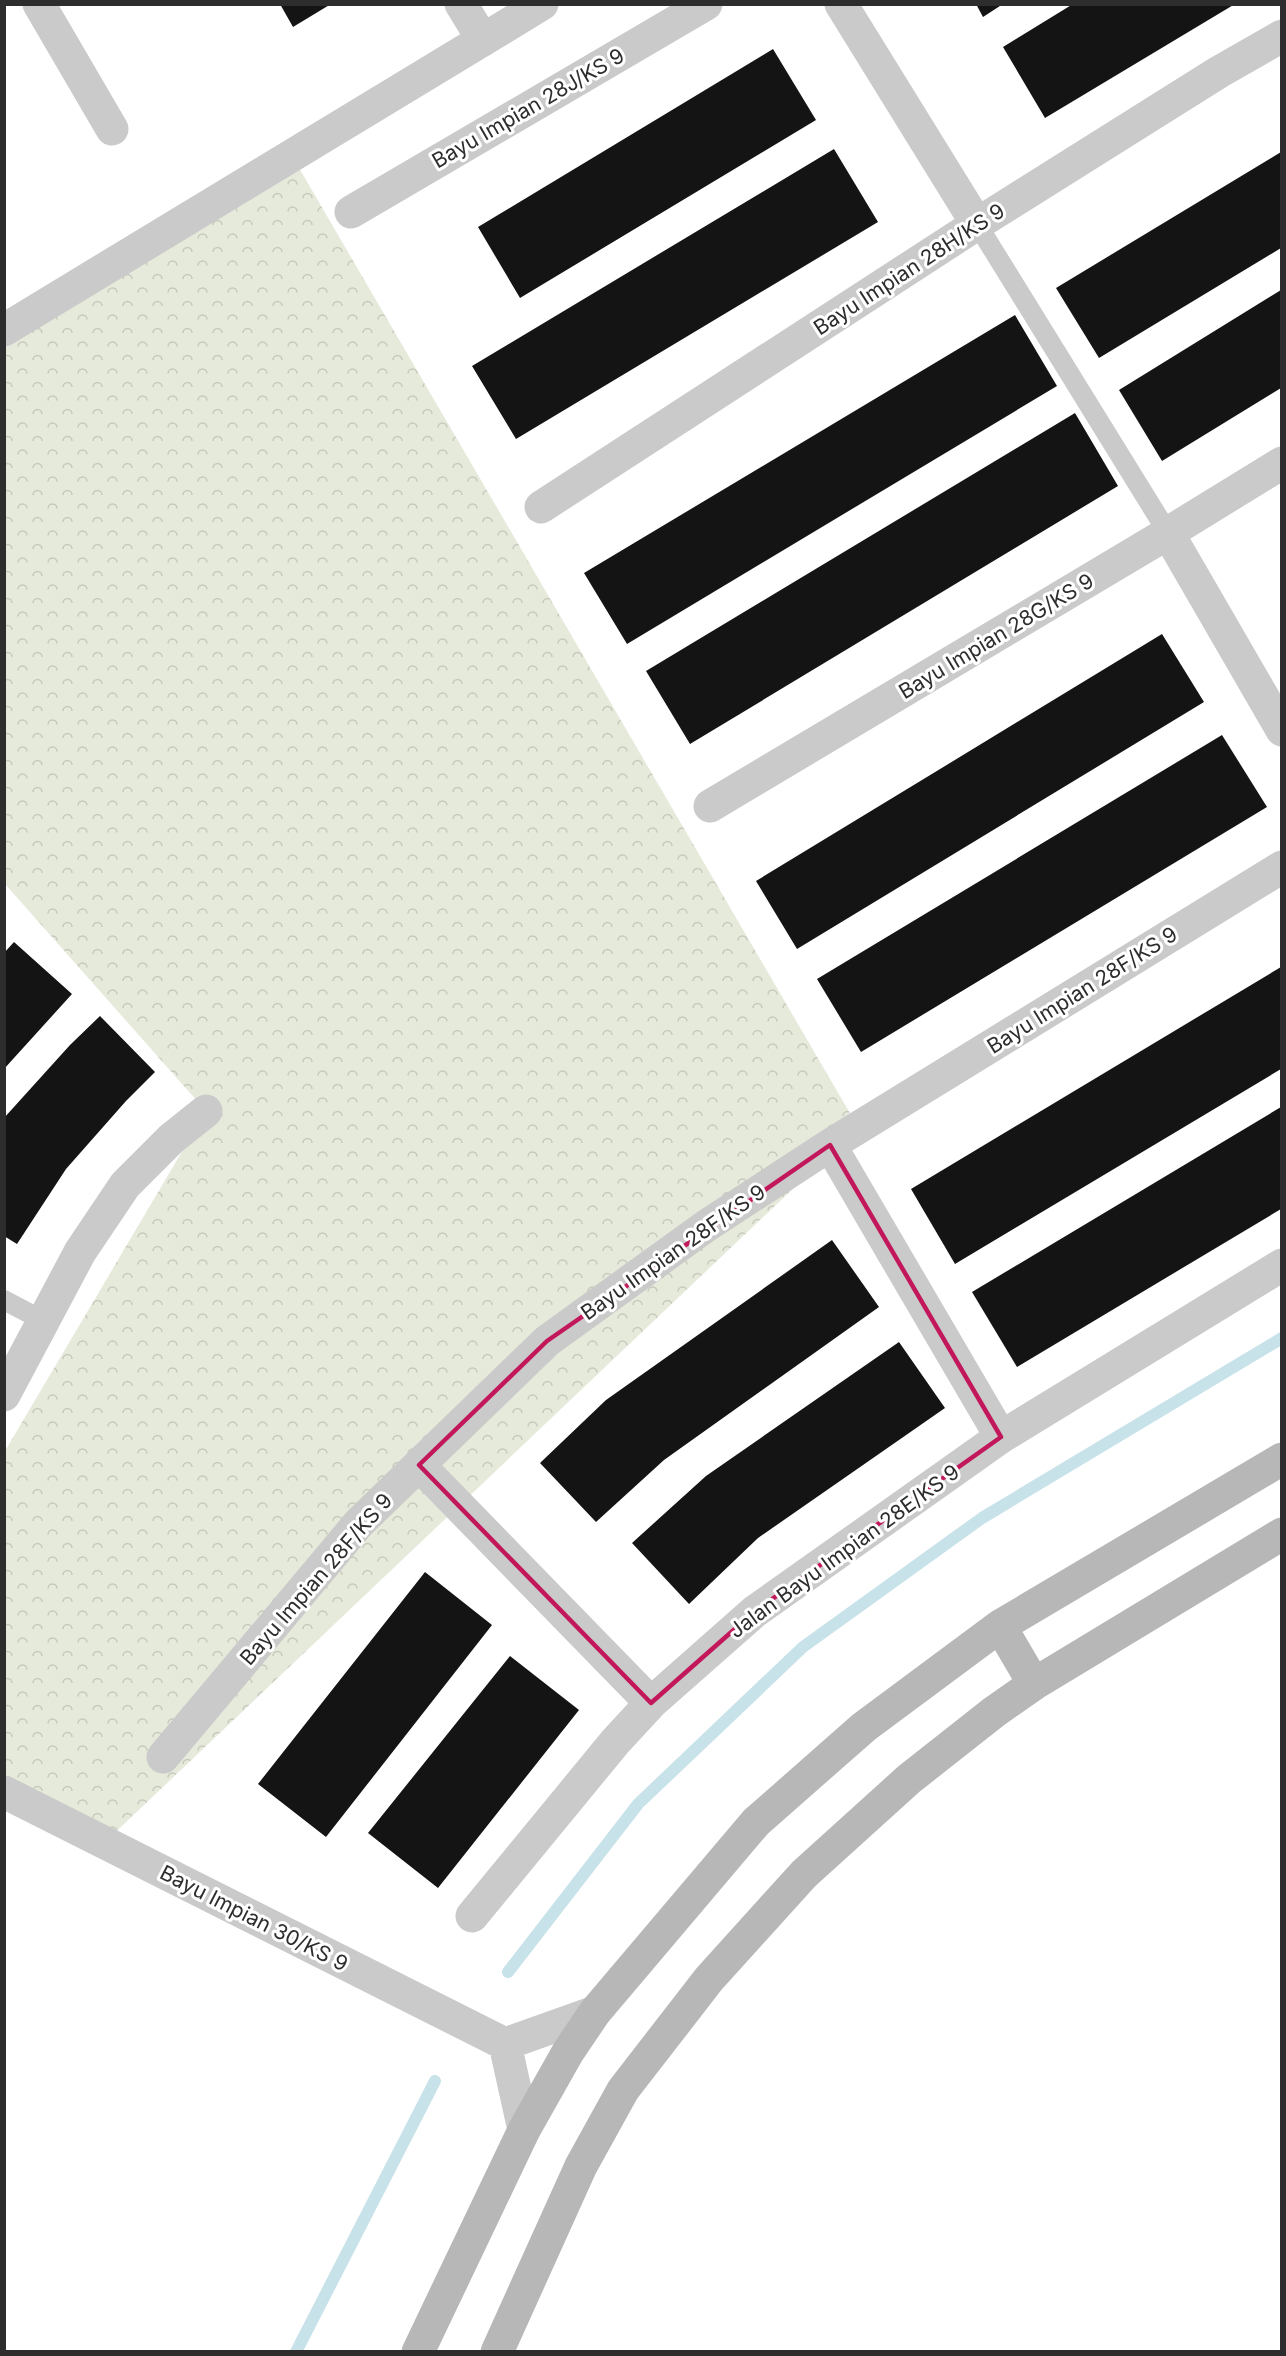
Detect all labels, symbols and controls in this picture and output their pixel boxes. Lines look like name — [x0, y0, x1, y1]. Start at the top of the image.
street label: Bayu Impian 28J/KS 9 — [427, 43, 629, 173]
street label: Bayu Impian 28H/KS 9 — [809, 198, 1009, 340]
street label: Bayu Impian 28G/KS 9 — [894, 568, 1098, 704]
street label: Bayu Impian 28F/KS 9 — [982, 921, 1182, 1059]
street label: Bayu Impian 28F/KS 9 — [576, 1179, 770, 1325]
street label: Jalan Bayu Impian 28E/KS 9 — [724, 1459, 964, 1643]
street label: Bayu Impian 28F/KS 9 — [235, 1488, 397, 1670]
street label: Bayu Impian 30/KS 9 — [156, 1860, 352, 1976]

